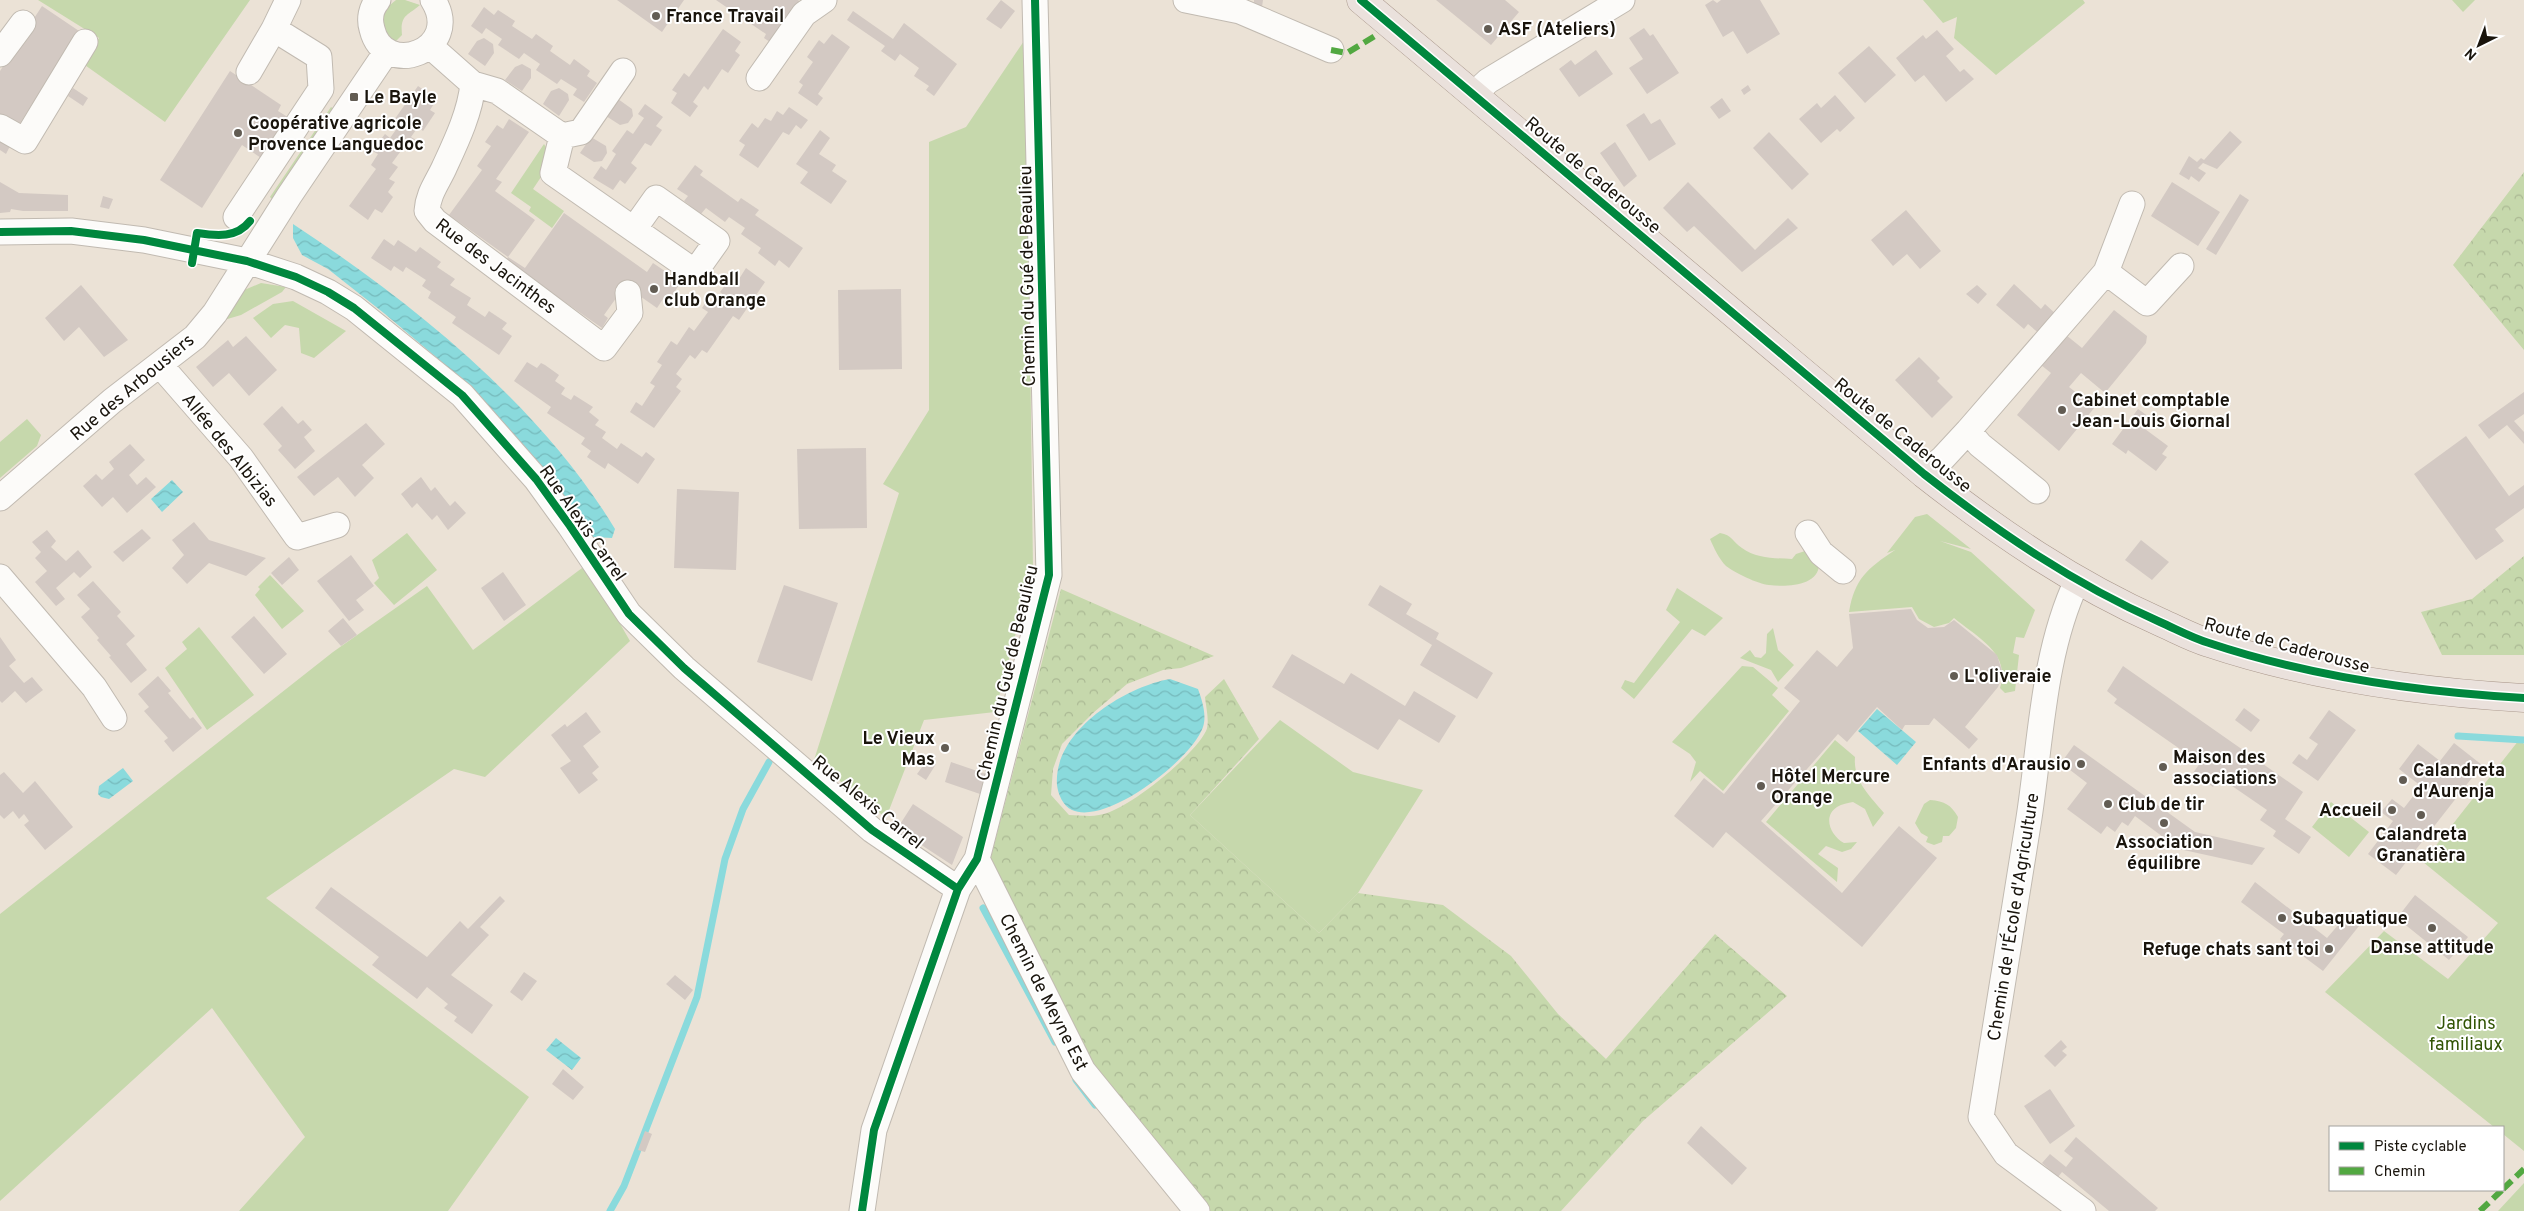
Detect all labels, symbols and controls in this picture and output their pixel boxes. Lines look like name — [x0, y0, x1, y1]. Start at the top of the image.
place label: France Travail — [666, 6, 784, 29]
marker: France Travail — [650, 10, 662, 22]
place label: ASF (Ateliers) — [1498, 19, 1616, 42]
north arrow — [2454, 20, 2504, 70]
marker: ASF (Ateliers) — [1482, 23, 1494, 35]
text: N — [2462, 44, 2481, 63]
place label: Le Bayle — [364, 87, 437, 110]
marker: Le Bayle — [348, 91, 360, 103]
street label: Route de Caderousse — [1519, 112, 1665, 240]
place label: Coopérative agricole Provence Languedoc — [248, 113, 424, 157]
marker: Coopérative agricole Provence Languedoc — [232, 127, 244, 139]
street label: Chemin du Gué de Beaulieu — [1015, 165, 1042, 387]
street label: Rue des Jacinthes — [430, 214, 560, 320]
place label: Handball club Orange — [664, 269, 766, 313]
marker: Handball club Orange — [648, 283, 660, 295]
street label: Rue des Arbousiers — [66, 329, 200, 447]
street label: Route de Caderousse — [1828, 374, 1976, 499]
street label: Allée des Albizias — [176, 389, 282, 513]
place label: Cabinet comptable Jean-Louis Giornal — [2072, 390, 2230, 434]
marker: Cabinet comptable Jean-Louis Giornal — [2056, 404, 2068, 416]
street label: Rue Alexis Carrel — [533, 461, 630, 586]
street label: Chemin du Gué de Beaulieu — [972, 563, 1045, 784]
street label: Route de Caderousse — [2201, 613, 2372, 680]
place label: L'oliveraie — [1964, 666, 2051, 689]
marker: L'oliveraie — [1948, 670, 1960, 682]
place label: Le Vieux Mas — [863, 728, 935, 772]
marker: Le Vieux Mas — [939, 742, 951, 754]
place label: Maison des associations — [2173, 747, 2277, 791]
street label: Rue Alexis Carrel — [807, 751, 927, 855]
place label: Enfants d'Arausio — [1922, 754, 2071, 777]
marker: Enfants d'Arausio — [2075, 758, 2087, 770]
place label: Calandreta d'Aurenja — [2413, 760, 2505, 804]
marker: Maison des associations — [2157, 761, 2169, 773]
place label: Hôtel Mercure Orange — [1771, 766, 1890, 810]
marker: Calandreta d'Aurenja — [2397, 774, 2409, 786]
marker: Hôtel Mercure Orange — [1755, 780, 1767, 792]
street label: Chemin de l'École d'Agriculture — [1982, 791, 2045, 1043]
place label: Club de tir — [2118, 794, 2205, 817]
marker: Club de tir — [2102, 798, 2114, 810]
place label: Accueil — [2319, 800, 2382, 823]
marker: Accueil — [2386, 804, 2398, 816]
marker: Calandreta Granatièra — [2415, 809, 2427, 821]
marker: Association équilibre — [2158, 817, 2170, 829]
place label: Calandreta Granatièra — [2375, 824, 2467, 868]
place label: Association équilibre — [2115, 832, 2213, 876]
place label: Subaquatique — [2292, 908, 2408, 931]
street label: Chemin de Meyne Est — [993, 910, 1092, 1075]
marker: Subaquatique — [2276, 912, 2288, 924]
marker: Danse attitude — [2426, 922, 2438, 934]
place label: Danse attitude — [2370, 937, 2494, 960]
place label: Refuge chats sant toi — [2143, 939, 2319, 962]
marker: Refuge chats sant toi — [2323, 943, 2335, 955]
park label: Jardins familiaux — [2429, 1013, 2503, 1057]
legend — [2329, 1126, 2504, 1191]
text: Piste cyclable — [2374, 1138, 2467, 1157]
text: Chemin — [2374, 1163, 2426, 1182]

